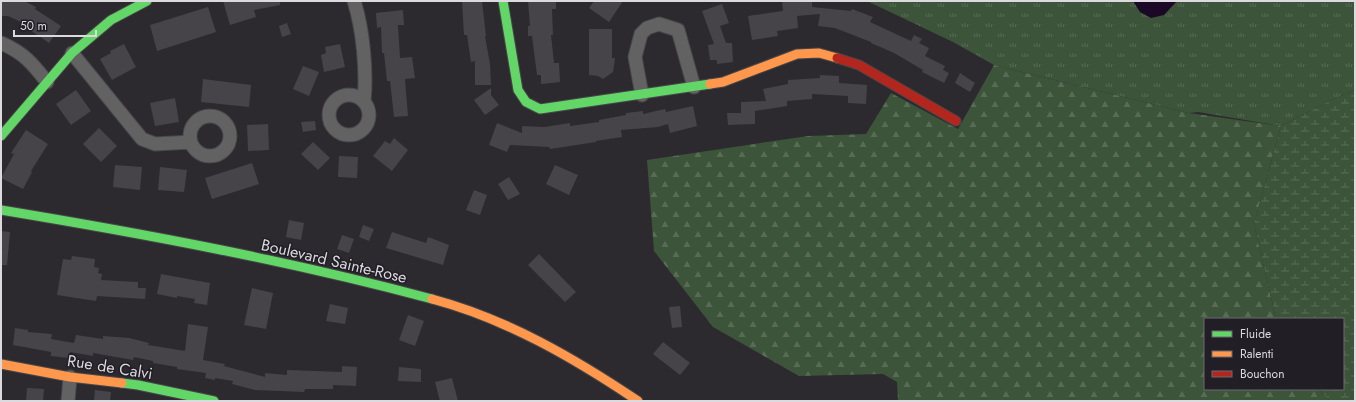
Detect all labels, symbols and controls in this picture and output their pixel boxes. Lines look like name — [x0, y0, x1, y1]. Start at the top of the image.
scale bar — [14, 12, 96, 38]
text: 50 m — [20, 17, 47, 35]
street label: Boulevard Sainte-Rose — [259, 233, 409, 289]
legend — [1204, 318, 1344, 390]
text: Fluide — [1240, 325, 1271, 343]
text: Ralenti — [1240, 345, 1274, 363]
street label: Rue de Calvi — [66, 349, 154, 385]
text: Bouchon — [1240, 365, 1284, 383]

